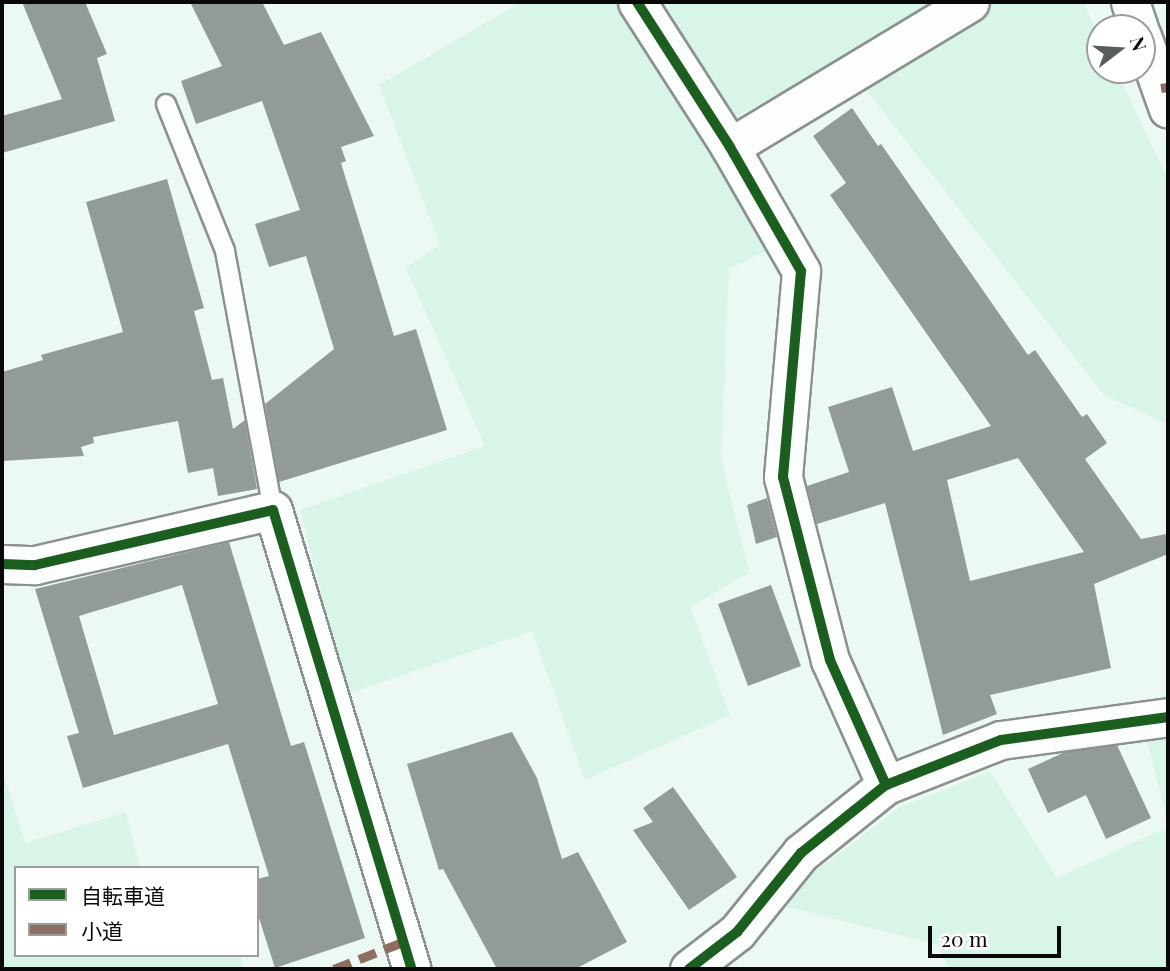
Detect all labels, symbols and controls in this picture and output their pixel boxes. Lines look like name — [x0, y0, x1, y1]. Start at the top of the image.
north arrow — [1086, 14, 1156, 84]
text: N — [1125, 33, 1154, 54]
legend — [14, 866, 259, 957]
text: 自転車道 — [81, 881, 165, 909]
scale bar — [932, 912, 1065, 956]
text: 小道 — [81, 916, 123, 944]
text: 20 m — [941, 924, 988, 952]

